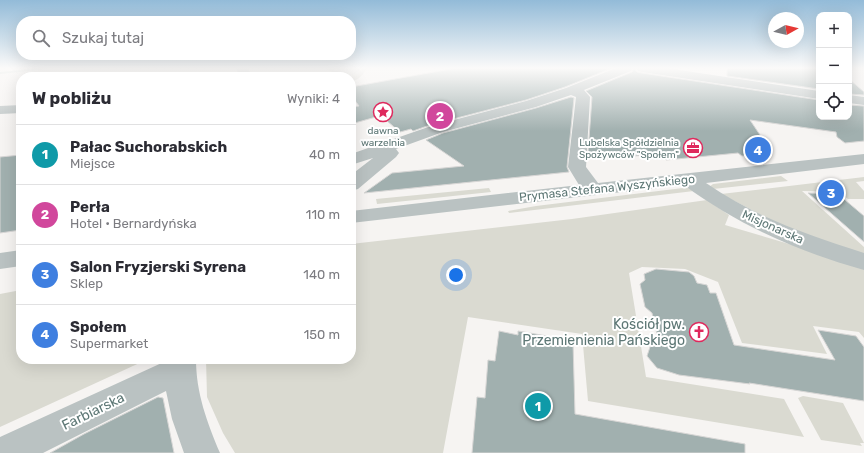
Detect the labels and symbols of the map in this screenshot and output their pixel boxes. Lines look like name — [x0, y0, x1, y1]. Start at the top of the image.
north arrow — [768, 12, 804, 48]
place icon: dawna warzelnia — [372, 101, 394, 123]
pin: 2 — [427, 101, 453, 131]
place label: dawna warzelnia — [361, 125, 405, 149]
pin: 4 — [745, 135, 771, 165]
place label: Lubelska Spółdzielnia Spożywców "Społem" — [579, 137, 679, 161]
office icon: Lubelska Spółdzielnia Spożywców "Społem" — [682, 137, 704, 159]
street label: Prymasa Stefana Wyszyńskiego — [518, 172, 696, 204]
pin: 3 — [818, 178, 844, 208]
street label: Misjonarska — [740, 207, 806, 247]
your location — [446, 265, 466, 285]
place label: Kościół pw. Przemienienia Pańskiego — [522, 316, 685, 349]
church icon: Kościół pw. Przemienienia Pańskiego — [688, 321, 710, 343]
street label: Farbiarska — [59, 389, 127, 434]
pin: 1 — [525, 391, 551, 421]

